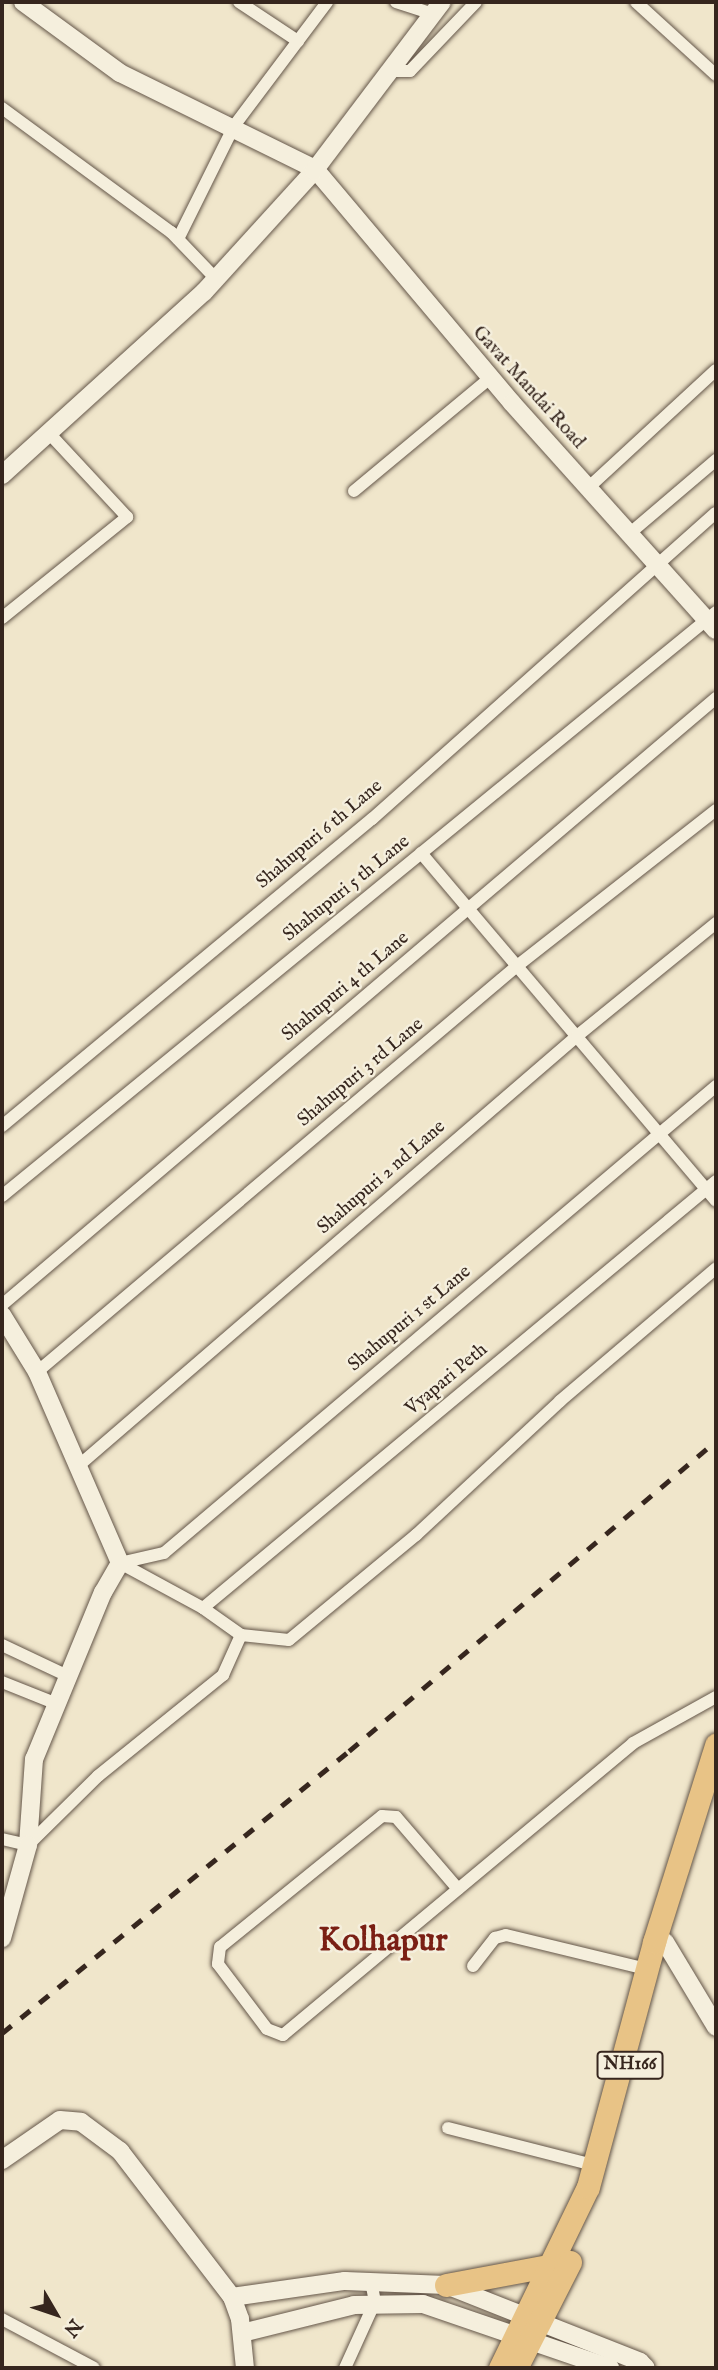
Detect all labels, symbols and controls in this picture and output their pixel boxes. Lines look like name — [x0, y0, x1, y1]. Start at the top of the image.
street label: Gavat Mandai Road — [467, 322, 589, 454]
street label: Shahupuri 6 th Lane — [252, 776, 388, 894]
street label: Shahupuri 5 th Lane — [279, 831, 415, 947]
street label: Shahupuri 4 th Lane — [278, 927, 414, 1047]
street label: Shahupuri 3 rd Lane — [293, 1014, 429, 1132]
street label: Shahupuri 2 nd Lane — [313, 1116, 451, 1240]
street label: Shahupuri 1 st Lane — [344, 1261, 476, 1377]
street label: Vyapari Peth — [401, 1339, 493, 1421]
district label: Kolhapur — [318, 1922, 448, 1962]
road number: NH166 — [595, 2050, 665, 2080]
north arrow — [21, 2279, 91, 2349]
text: N — [58, 2313, 87, 2341]

